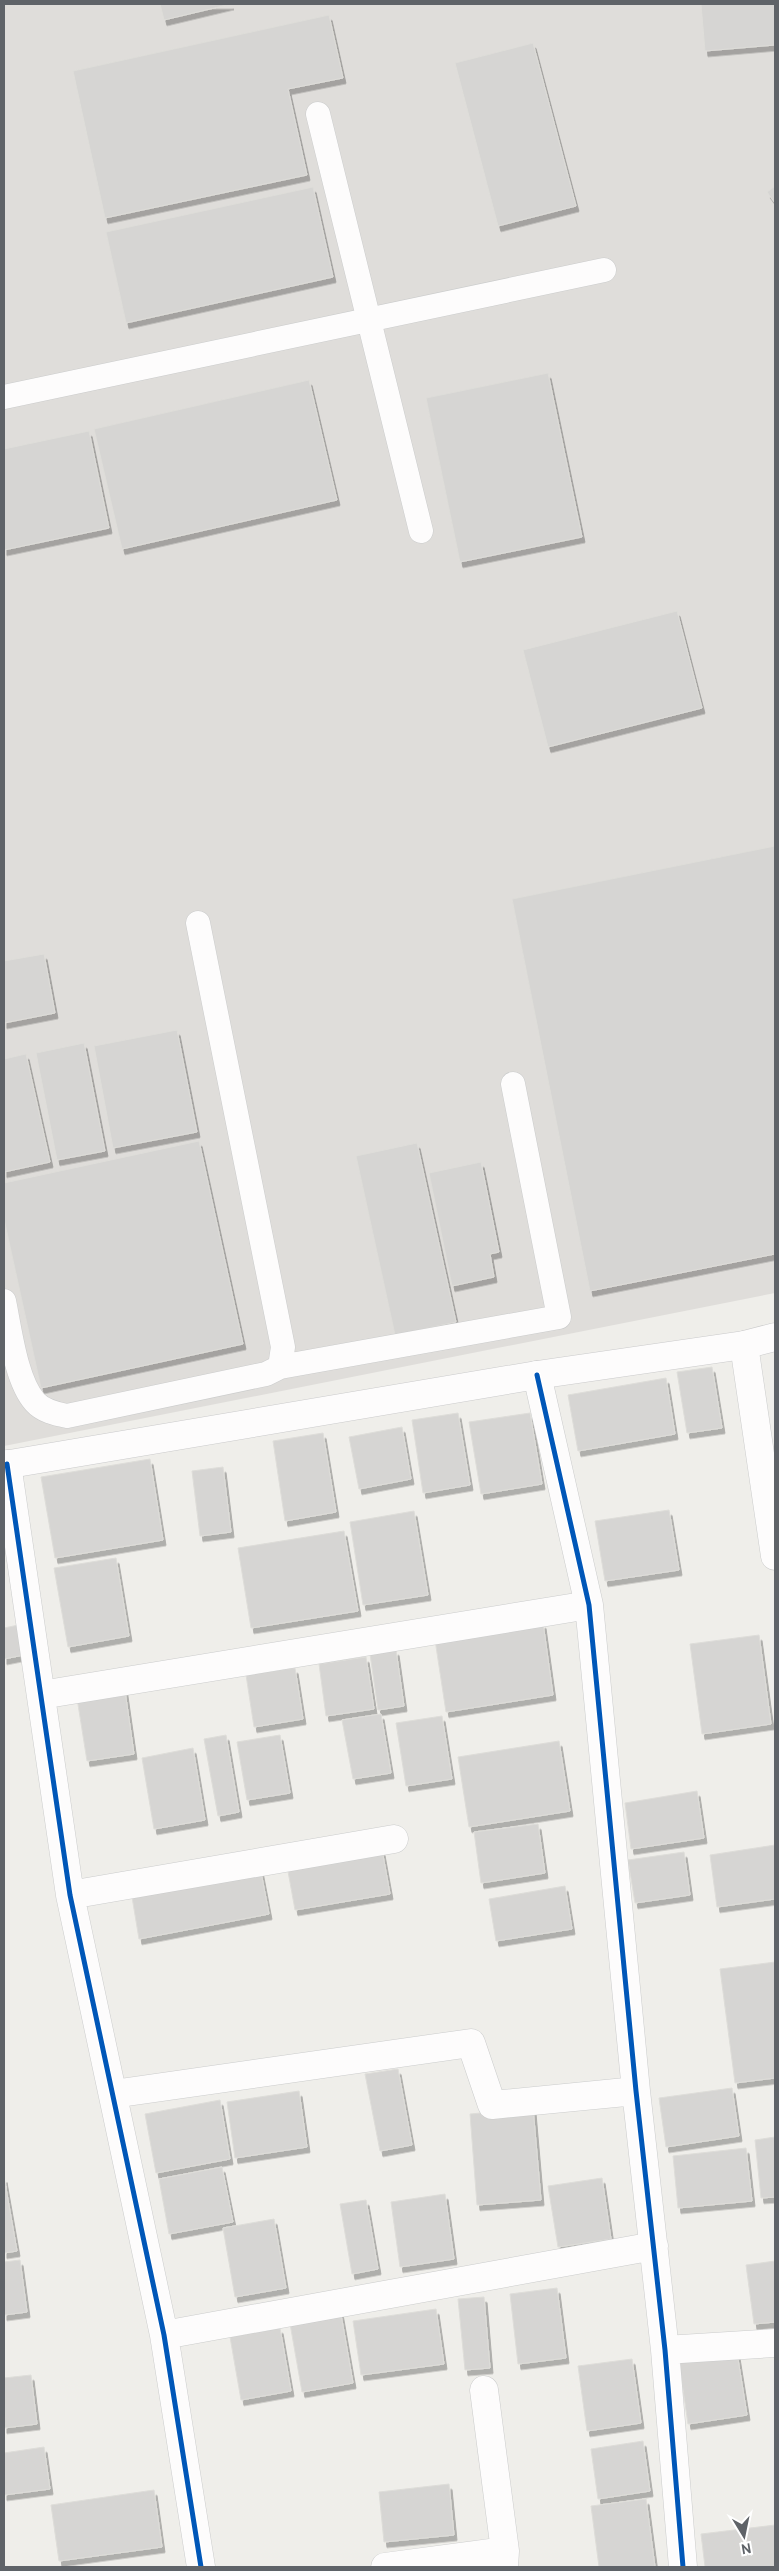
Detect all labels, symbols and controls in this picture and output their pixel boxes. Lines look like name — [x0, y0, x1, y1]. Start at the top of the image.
north arrow — [719, 2511, 769, 2561]
text: N — [740, 2539, 753, 2559]

